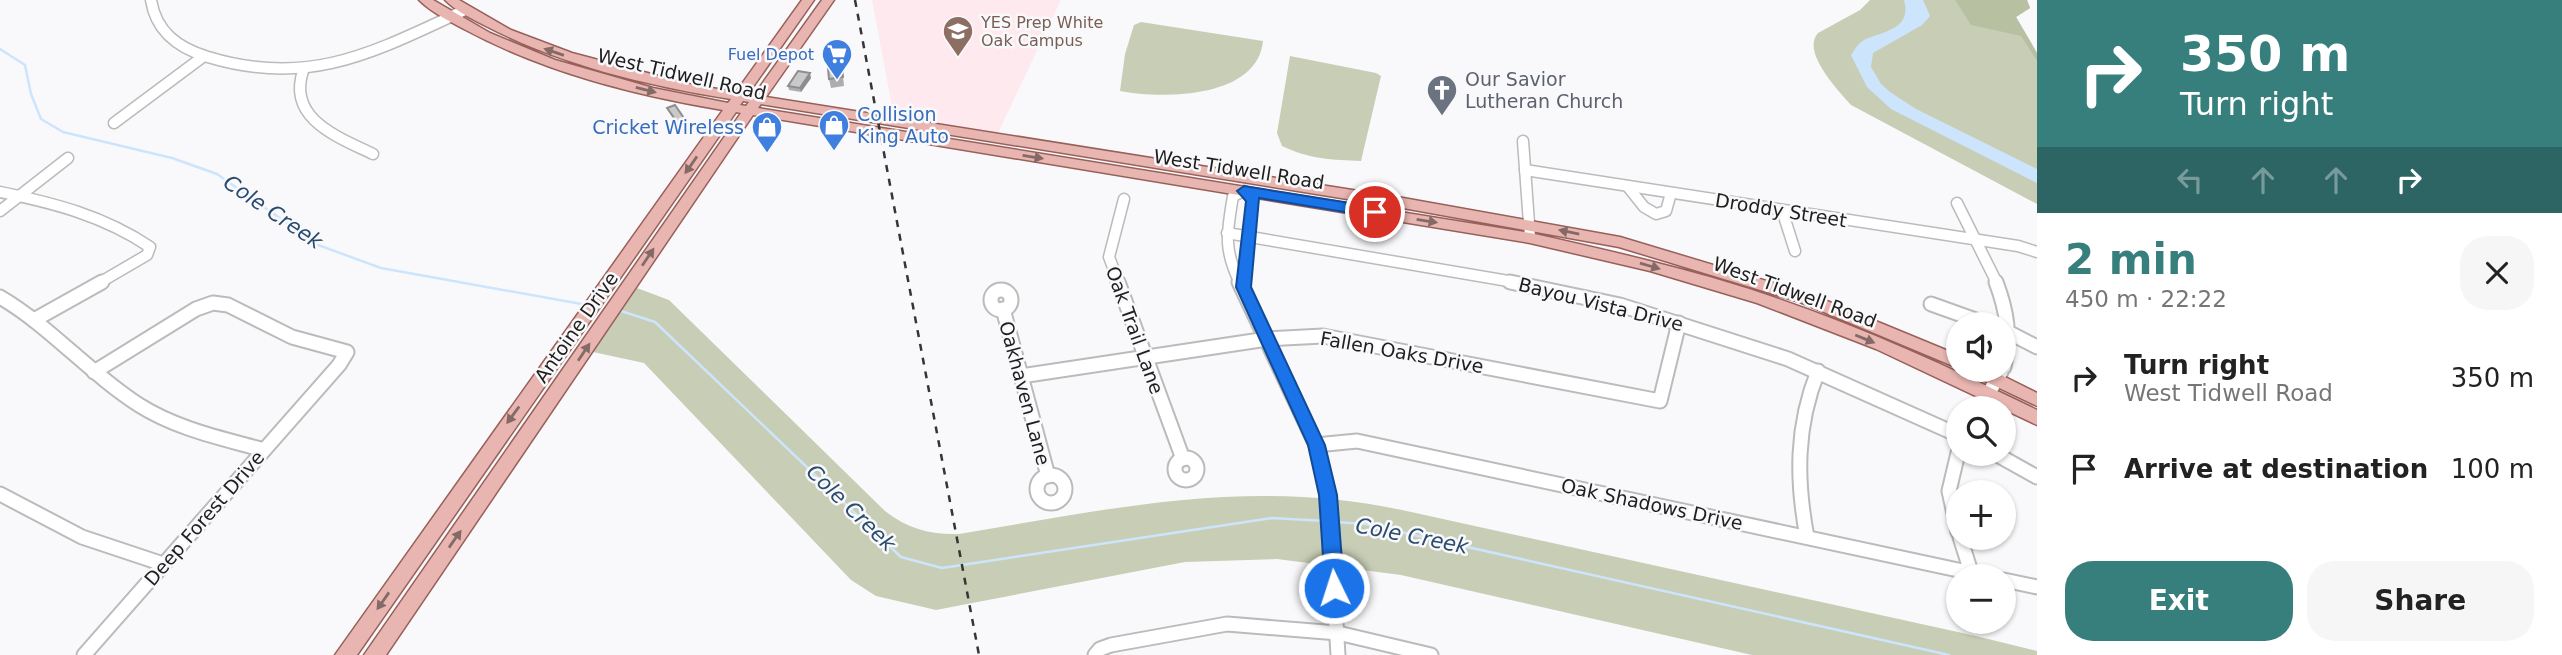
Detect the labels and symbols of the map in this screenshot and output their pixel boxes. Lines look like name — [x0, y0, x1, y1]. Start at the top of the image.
place label: YES Prep White Oak Campus — [980, 13, 1103, 50]
school or university icon: YES Prep White Oak Campus — [941, 14, 975, 58]
supermarket icon: Fuel Depot — [820, 37, 854, 81]
street label: West Tidwell Road — [595, 44, 769, 104]
place label: Fuel Depot — [728, 45, 814, 64]
one-way arrow — [544, 46, 565, 56]
place label: Our Savior Lutheran Church — [1465, 68, 1623, 112]
church icon: Our Savior Lutheran Church — [1425, 73, 1459, 117]
one-way arrow — [635, 85, 657, 96]
place label: Collision King Auto — [857, 103, 949, 147]
shop icon: Collision King Auto — [817, 108, 851, 152]
shop icon: Cricket Wireless — [750, 110, 784, 154]
place label: Cricket Wireless — [592, 116, 744, 138]
street label: West Tidwell Road — [1152, 145, 1326, 193]
one-way arrow — [1022, 152, 1044, 163]
one-way arrow — [684, 156, 698, 174]
water label: Cole Creek — [219, 170, 328, 254]
pin — [1345, 182, 1405, 242]
street label: Droddy Street — [1714, 189, 1848, 231]
one-way arrow — [1416, 216, 1438, 227]
one-way arrow — [1558, 226, 1580, 237]
one-way arrow — [642, 247, 655, 266]
street label: West Tidwell Road — [1710, 252, 1880, 332]
one-way arrow — [1640, 261, 1661, 271]
street label: Oak Trail Lane — [1102, 263, 1168, 397]
street label: Antoine Drive — [530, 268, 622, 386]
street label: Bayou Vista Drive — [1516, 273, 1686, 335]
street label: Oakhaven Lane — [995, 319, 1055, 467]
street label: Fallen Oaks Drive — [1319, 327, 1485, 377]
one-way arrow — [1855, 333, 1876, 344]
one-way arrow — [577, 343, 591, 361]
one-way arrow — [507, 406, 521, 424]
street label: Deep Forest Drive — [140, 446, 268, 590]
water label: Cole Creek — [802, 460, 901, 557]
street label: Oak Shadows Drive — [1559, 474, 1745, 534]
water label: Cole Creek — [1354, 513, 1471, 559]
one-way arrow — [448, 530, 462, 548]
position arrow — [1297, 551, 1371, 625]
one-way arrow — [376, 592, 390, 610]

